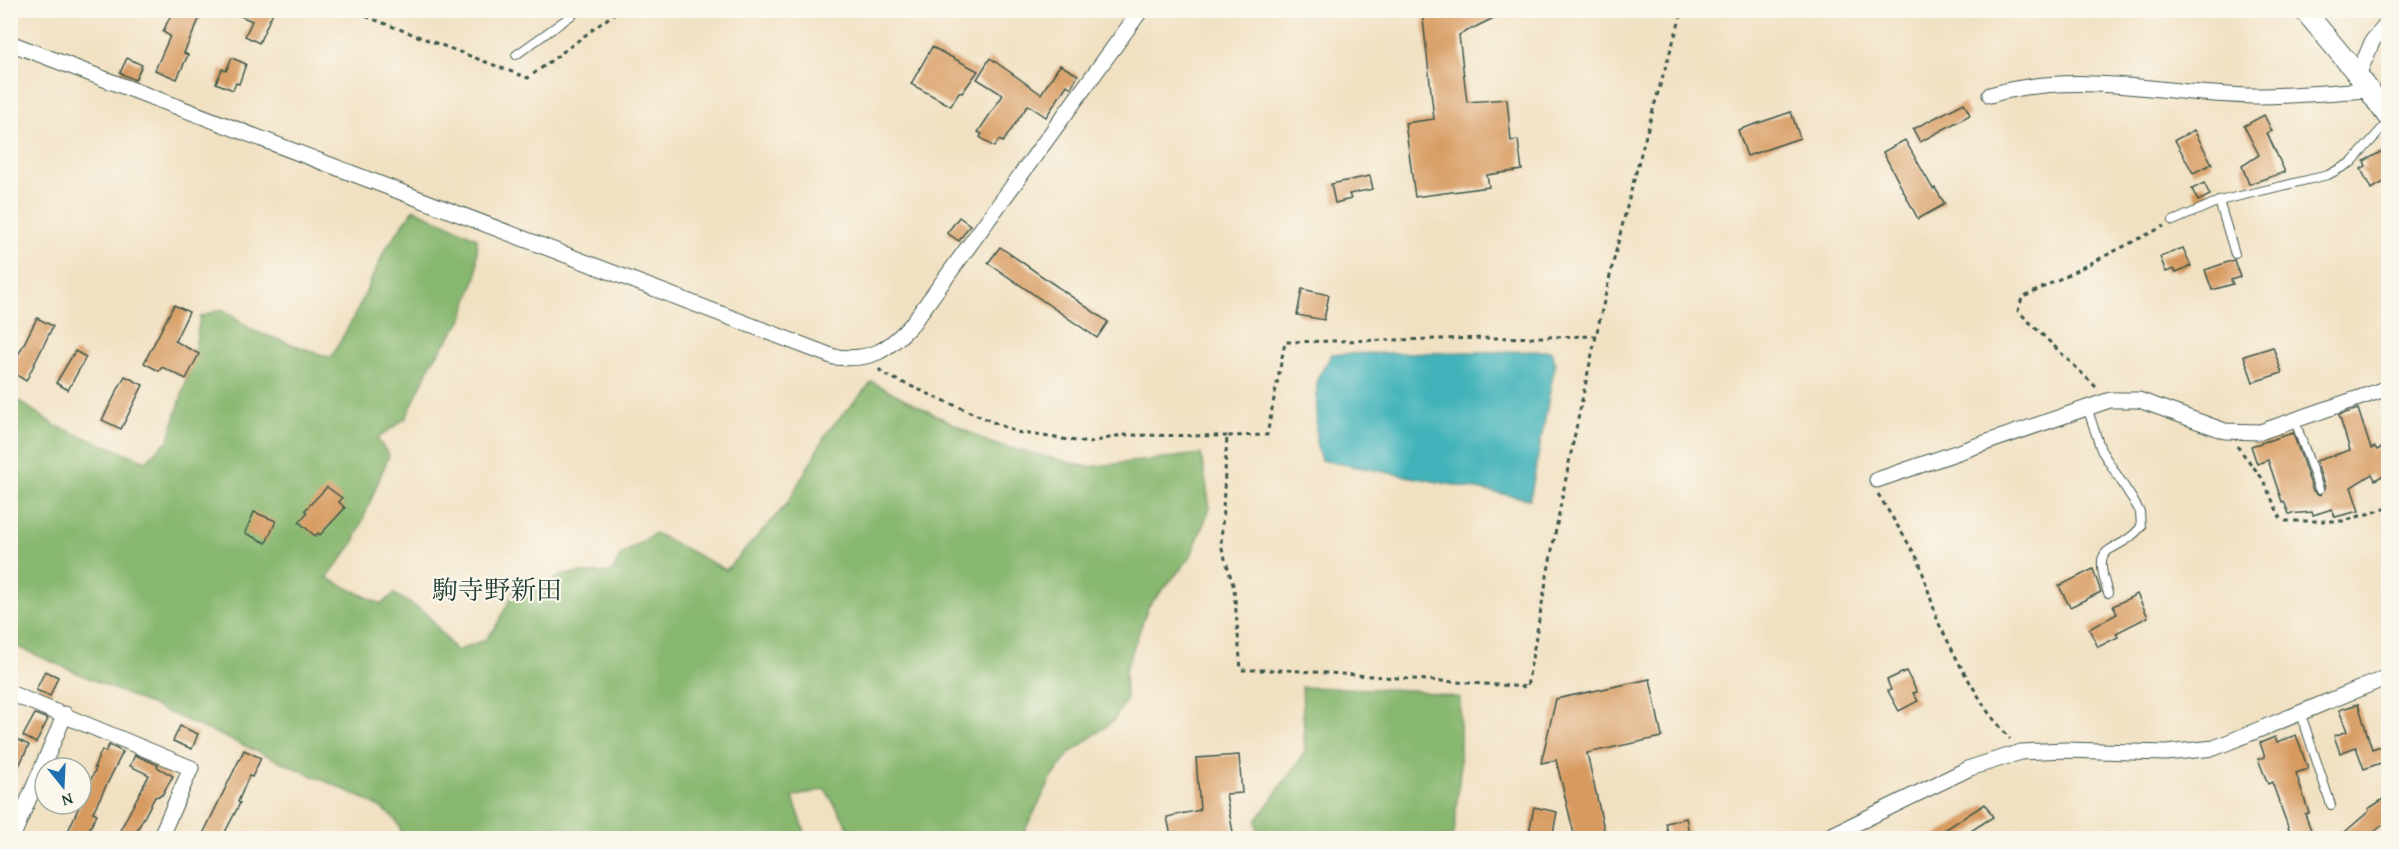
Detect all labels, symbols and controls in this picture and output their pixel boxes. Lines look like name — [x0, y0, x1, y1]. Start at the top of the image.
district label: 駒寺野新田 — [432, 570, 562, 609]
north arrow — [33, 756, 93, 816]
text: N — [59, 787, 76, 813]

